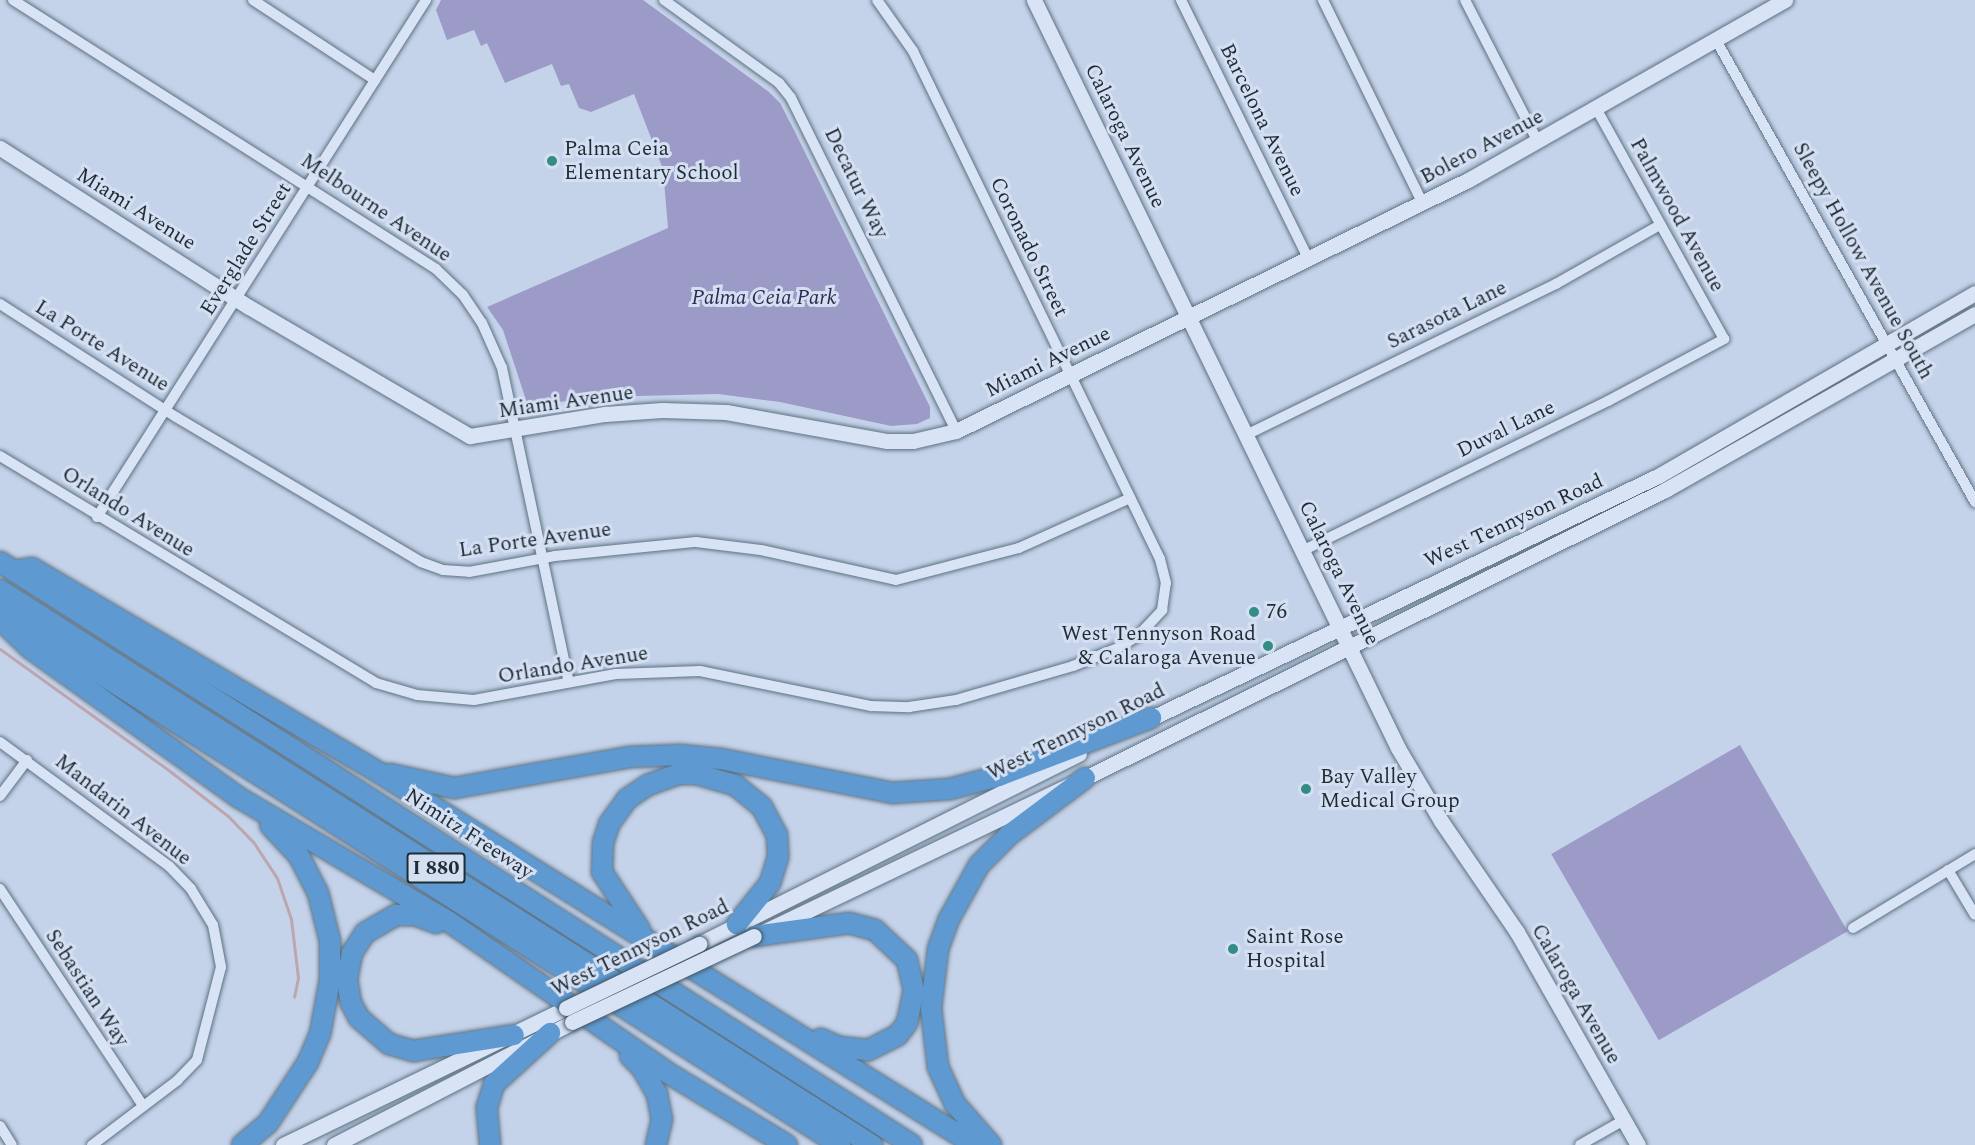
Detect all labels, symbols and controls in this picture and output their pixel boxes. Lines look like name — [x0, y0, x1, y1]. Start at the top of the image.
street label: Barcelona Avenue — [1214, 39, 1310, 201]
street label: Calaroga Avenue — [1079, 60, 1171, 212]
street label: Bolero Avenue — [1416, 104, 1548, 190]
street label: Decatur Way — [818, 124, 894, 242]
street label: Palmwood Avenue — [1624, 134, 1730, 296]
place label: Palma Ceia Elementary School — [564, 136, 739, 186]
street label: Sleepy Hollow Avenue South — [1787, 138, 1939, 384]
street label: Melbourne Avenue — [296, 148, 456, 268]
marker: Palma Ceia Elementary School — [545, 154, 559, 168]
street label: Miami Avenue — [72, 162, 200, 256]
street label: Coronado Street — [984, 173, 1074, 321]
street label: Everglade Street — [195, 178, 297, 320]
street label: Sarasota Lane — [1383, 275, 1511, 355]
park label: Palma Ceia Park — [692, 285, 836, 311]
street label: La Porte Avenue — [30, 295, 174, 397]
street label: Miami Avenue — [981, 321, 1115, 403]
street label: Miami Avenue — [497, 380, 635, 424]
street label: Duval Lane — [1453, 395, 1559, 463]
street label: Orlando Avenue — [57, 461, 199, 563]
street label: West Tennyson Road — [1420, 468, 1608, 574]
street label: Calaroga Avenue — [1293, 497, 1385, 649]
street label: La Porte Avenue — [457, 517, 613, 563]
place label: 76 — [1266, 599, 1287, 625]
marker: 76 — [1247, 605, 1261, 619]
place label: West Tennyson Road & Calaroga Avenue — [1061, 621, 1256, 671]
marker: West Tennyson Road & Calaroga Avenue — [1261, 639, 1275, 653]
street label: Orlando Avenue — [496, 641, 650, 689]
street label: West Tennyson Road — [983, 678, 1169, 786]
street label: Mandarin Avenue — [50, 749, 196, 871]
place label: Bay Valley Medical Group — [1320, 764, 1460, 814]
marker: Bay Valley Medical Group — [1297, 780, 1315, 798]
street label: Nimitz Freeway — [400, 783, 538, 885]
road number: I 880 — [406, 851, 466, 885]
street label: West Tennyson Road — [547, 894, 733, 1002]
street label: Calaroga Avenue — [1526, 919, 1626, 1069]
place label: Saint Rose Hospital — [1246, 924, 1344, 974]
street label: Sebastian Way — [40, 925, 134, 1051]
marker: Saint Rose Hospital — [1224, 940, 1242, 958]

